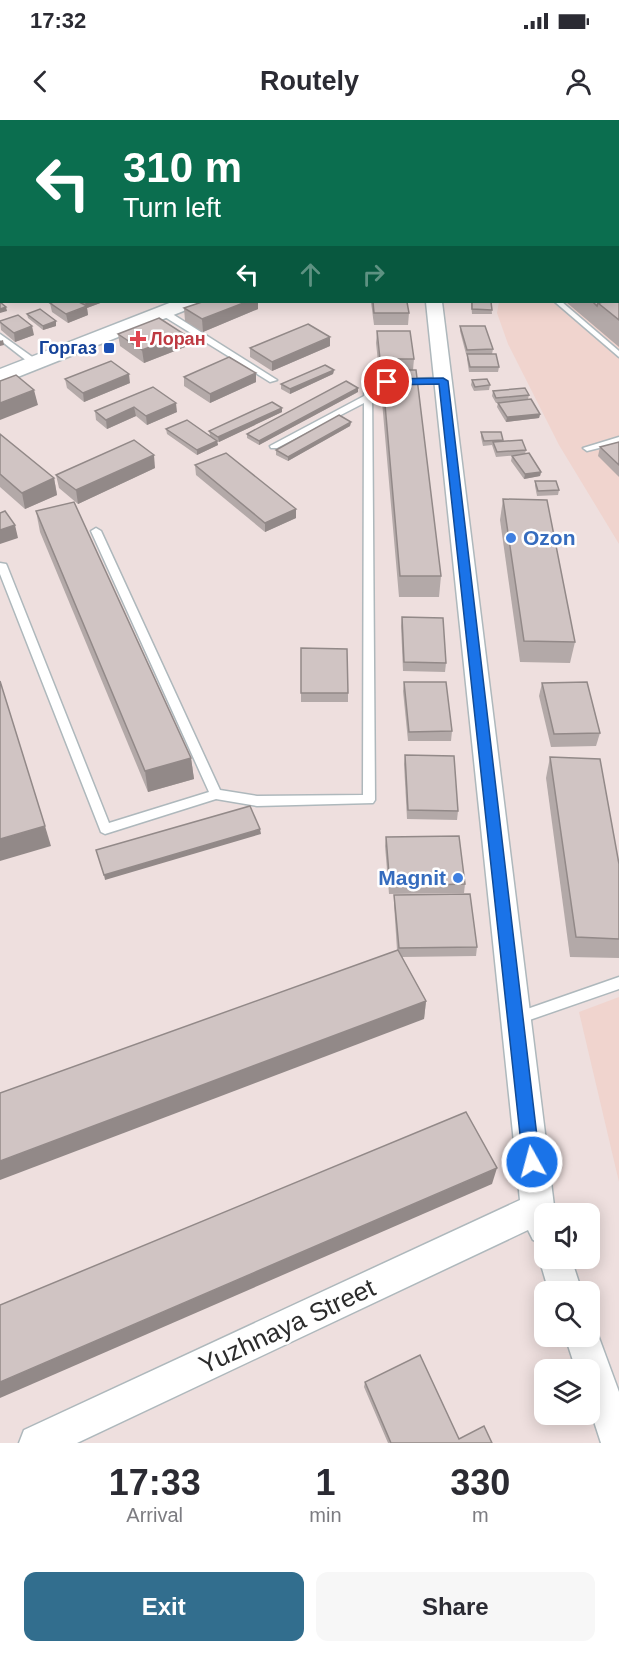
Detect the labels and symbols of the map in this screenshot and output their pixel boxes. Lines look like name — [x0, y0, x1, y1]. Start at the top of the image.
place label: Лоран — [150, 329, 206, 349]
marker: Лоран — [131, 332, 145, 346]
place label: Горгаз — [39, 338, 97, 358]
marker: Горгаз — [102, 341, 116, 355]
pin — [361, 356, 412, 407]
place label: Ozon — [523, 526, 576, 549]
marker: Ozon — [504, 531, 518, 545]
place label: Magnit — [378, 866, 446, 889]
marker: Magnit — [451, 871, 465, 885]
position arrow — [500, 1130, 564, 1194]
street label: Yuzhnaya Street — [194, 1272, 380, 1380]

